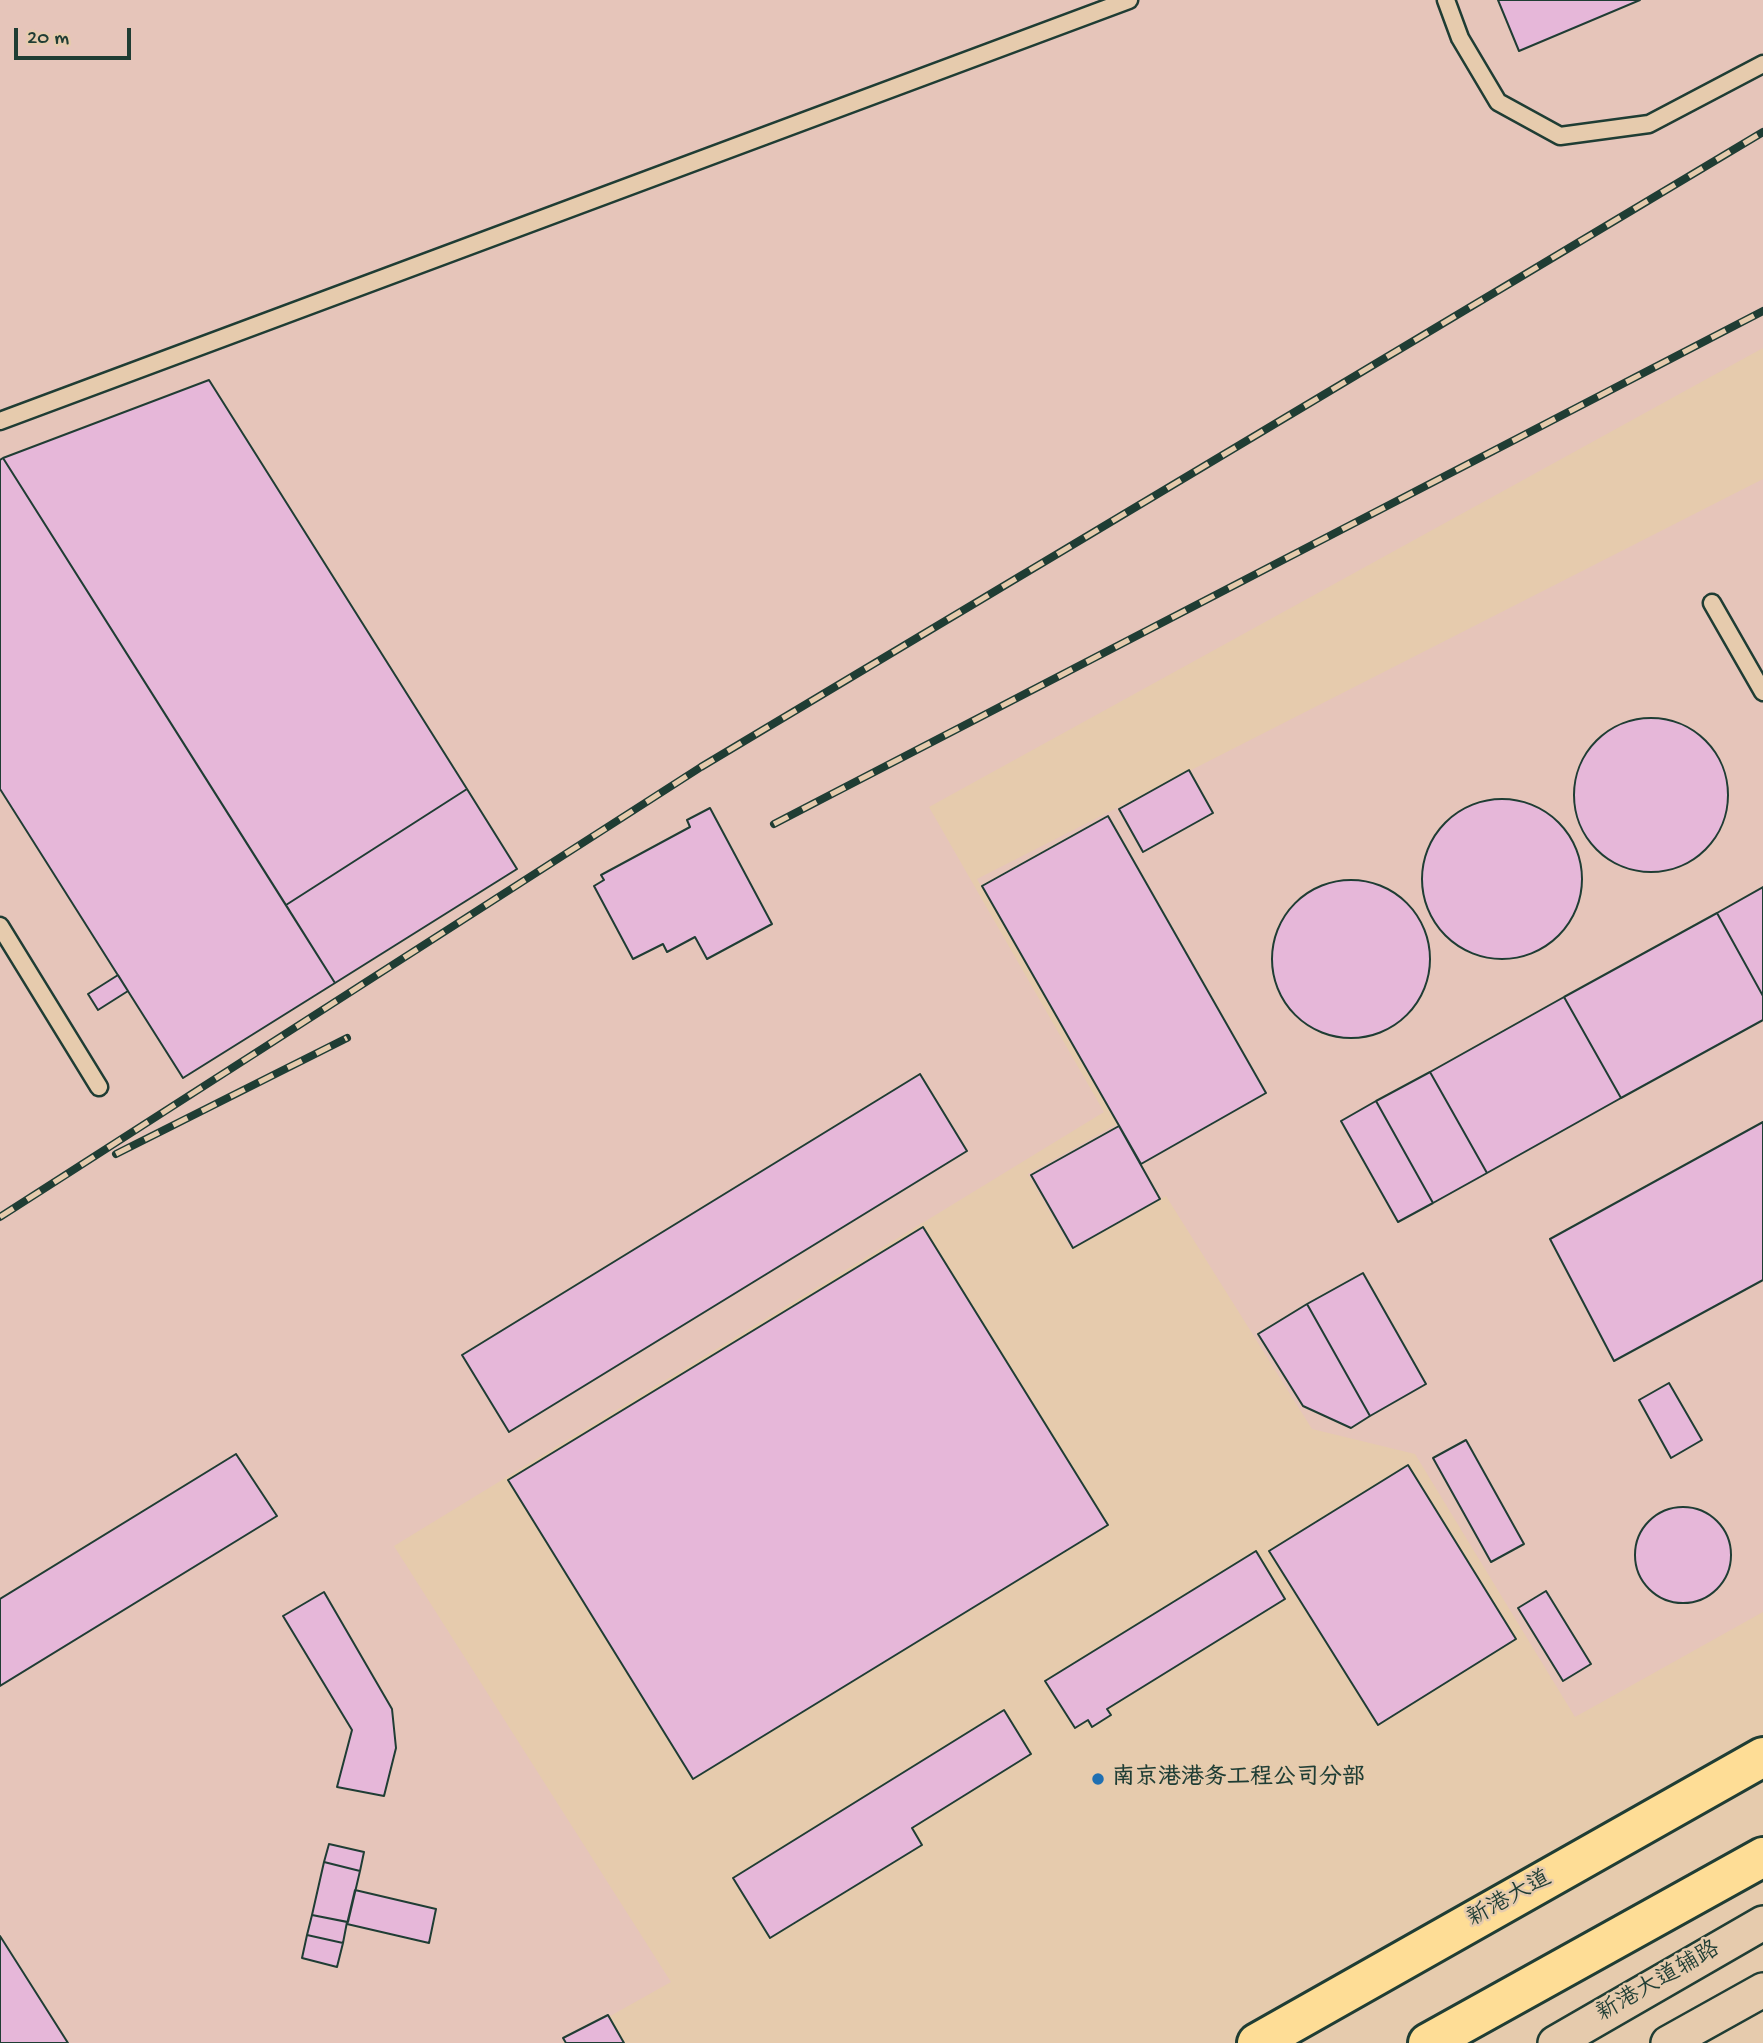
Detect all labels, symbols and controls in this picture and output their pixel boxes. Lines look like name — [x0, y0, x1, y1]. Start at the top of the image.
scale bar — [18, 14, 135, 58]
text: 20 m — [27, 27, 69, 52]
place label: 南京港港务工程公司分部 — [1112, 1765, 1365, 1793]
marker: 南京港港务工程公司分部 — [1090, 1771, 1106, 1787]
street label: 新港大道 — [1463, 1866, 1557, 1934]
street label: 新港大道辅路 — [1592, 1937, 1726, 2029]

